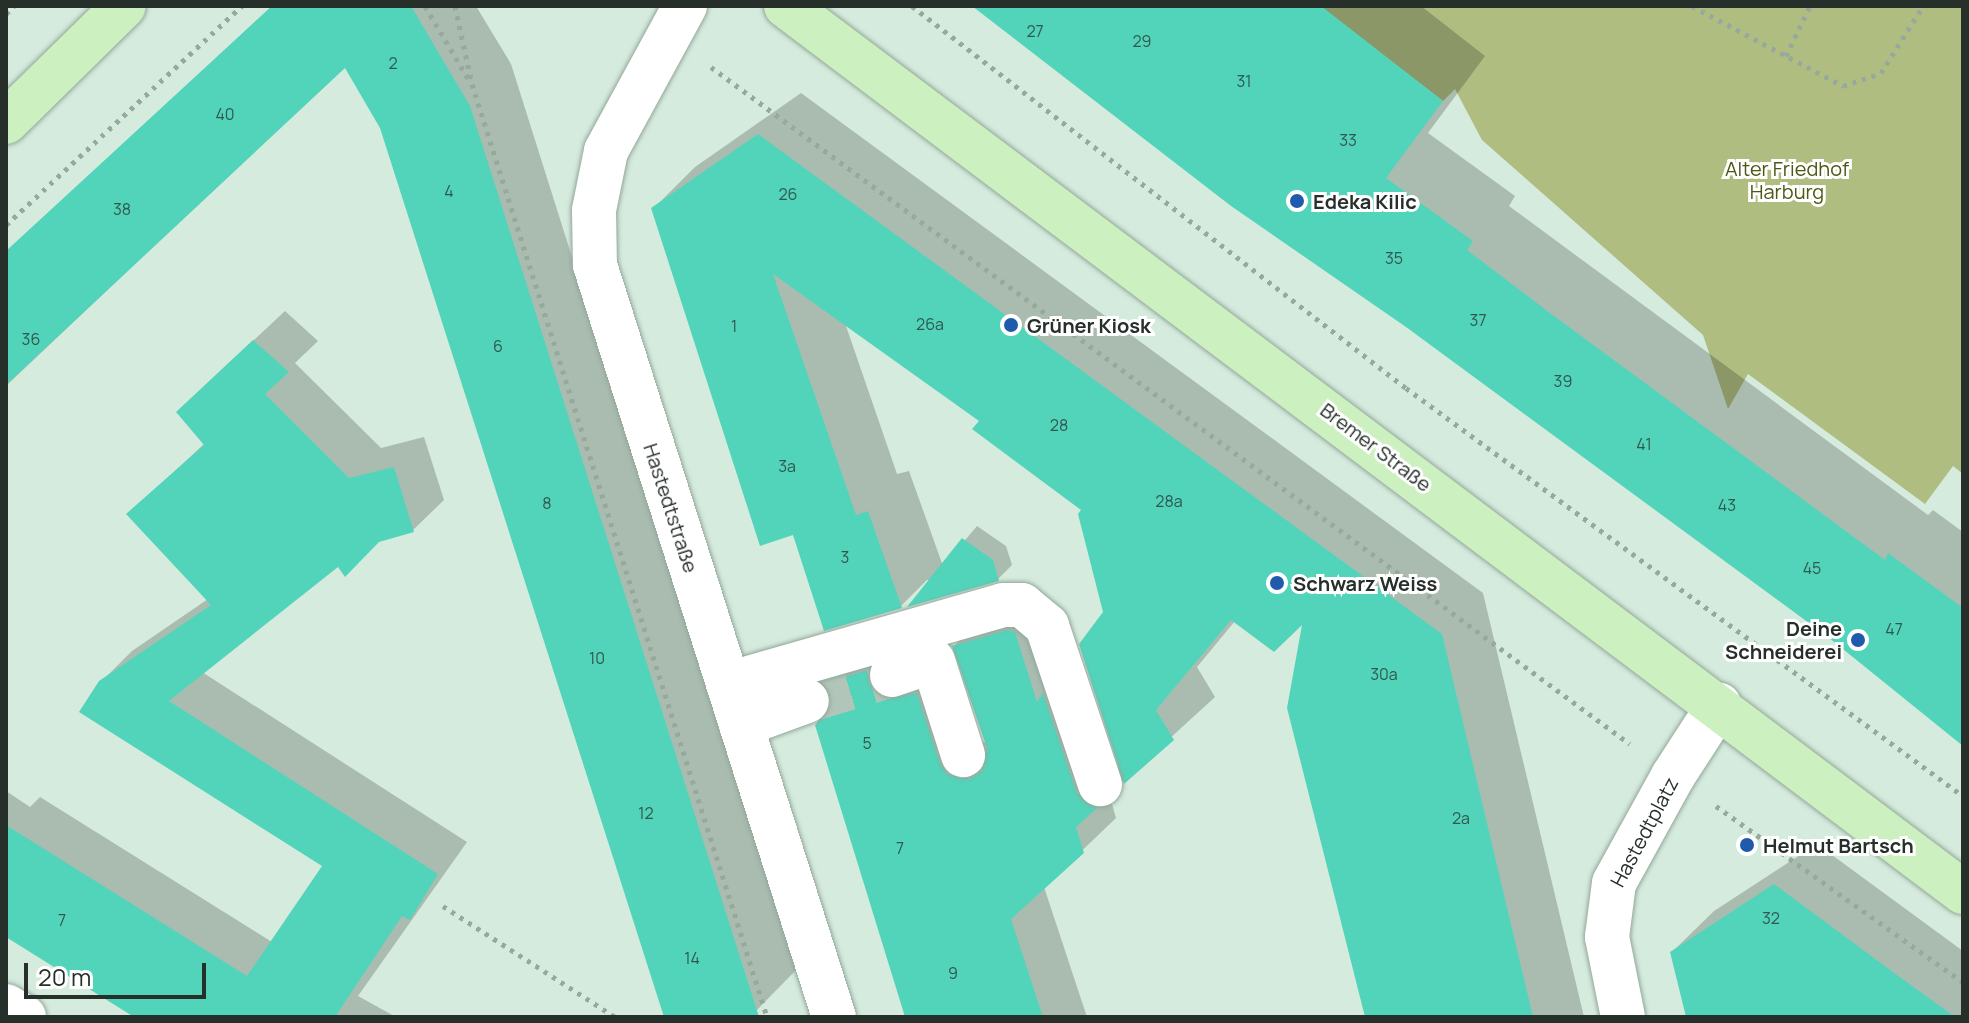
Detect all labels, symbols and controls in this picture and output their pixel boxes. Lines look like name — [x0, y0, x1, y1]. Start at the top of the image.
house number: 27 — [1026, 21, 1044, 41]
house number: 29 — [1132, 31, 1152, 51]
house number: 2 — [388, 53, 398, 73]
house number: 31 — [1236, 71, 1252, 91]
house number: 40 — [215, 104, 235, 124]
house number: 33 — [1339, 130, 1357, 150]
park label: Alter Friedhof Harburg — [1725, 156, 1849, 203]
house number: 4 — [444, 181, 454, 201]
house number: 26 — [778, 184, 798, 204]
place label: Edeka Kilic — [1313, 189, 1417, 213]
marker: Edeka Kilic — [1288, 192, 1306, 210]
house number: 38 — [113, 199, 131, 219]
house number: 35 — [1385, 248, 1403, 268]
house number: 37 — [1470, 310, 1486, 330]
place label: Grüner Kiosk — [1027, 313, 1151, 337]
house number: 26a — [916, 314, 944, 334]
house number: 1 — [731, 316, 737, 336]
marker: Grüner Kiosk — [1002, 316, 1020, 334]
house number: 36 — [22, 329, 40, 349]
house number: 6 — [493, 336, 503, 356]
house number: 39 — [1554, 371, 1572, 391]
street label: Bremer Straße — [1316, 398, 1436, 496]
house number: 28 — [1050, 415, 1068, 435]
house number: 41 — [1636, 434, 1652, 454]
street label: Hastedtstraße — [639, 440, 703, 576]
house number: 3a — [778, 456, 796, 476]
house number: 28a — [1155, 491, 1183, 511]
house number: 8 — [542, 493, 552, 513]
house number: 43 — [1718, 495, 1736, 515]
house number: 3 — [841, 547, 849, 567]
house number: 45 — [1803, 558, 1821, 578]
place label: Schwarz Weiss — [1293, 571, 1437, 595]
marker: Schwarz Weiss — [1268, 574, 1286, 592]
place label: Deine Schneiderei — [1725, 616, 1842, 663]
house number: 47 — [1885, 619, 1903, 639]
marker: Deine Schneiderei — [1849, 631, 1867, 649]
house number: 10 — [589, 648, 605, 668]
house number: 30a — [1370, 664, 1398, 684]
house number: 5 — [862, 733, 872, 753]
street label: Hastedtplatz — [1605, 773, 1683, 891]
house number: 12 — [638, 803, 654, 823]
house number: 2a — [1452, 808, 1470, 828]
place label: Helmut Bartsch — [1763, 833, 1914, 857]
marker: Helmut Bartsch — [1738, 836, 1756, 854]
house number: 7 — [896, 838, 904, 858]
house number: 32 — [1762, 908, 1780, 928]
house number: 7 — [58, 910, 66, 930]
scale bar — [28, 947, 210, 997]
house number: 14 — [684, 948, 700, 968]
text: 20 m — [38, 960, 91, 993]
house number: 9 — [948, 963, 958, 983]

